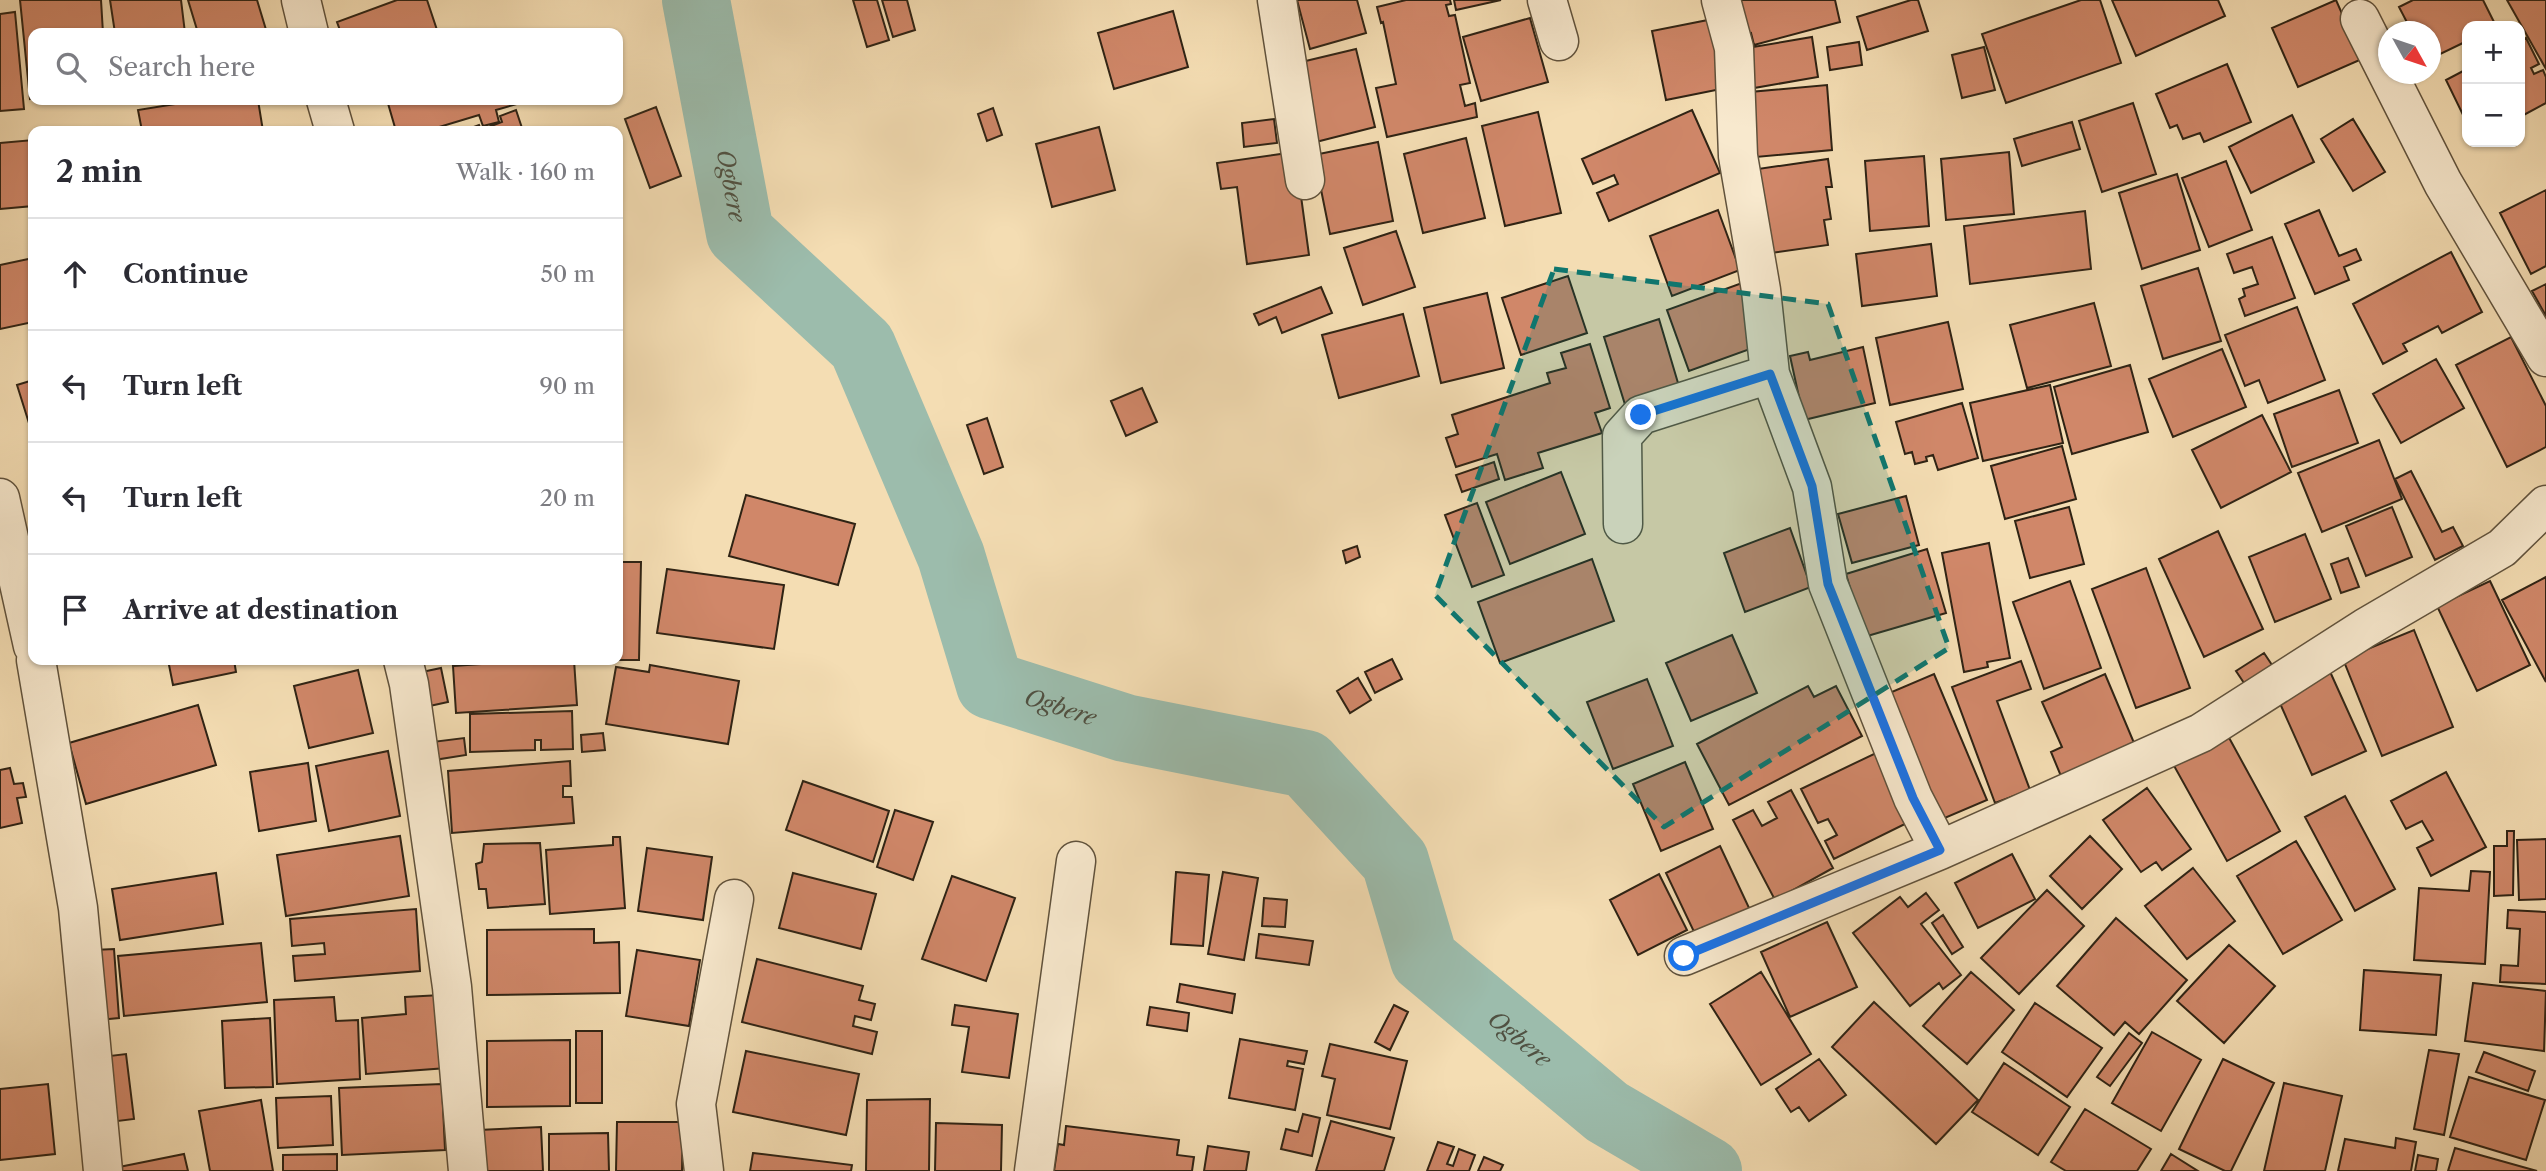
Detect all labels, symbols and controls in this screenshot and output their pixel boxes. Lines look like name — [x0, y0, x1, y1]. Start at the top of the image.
north arrow — [2378, 21, 2441, 84]
map controls — [2462, 21, 2525, 147]
button: + — [2462, 21, 2525, 84]
search box — [28, 28, 623, 105]
icon: search — [52, 48, 90, 86]
text: Search here — [108, 51, 255, 83]
button: − — [2462, 84, 2525, 147]
water label: Ogbere — [710, 147, 752, 225]
text: 2 min — [56, 153, 142, 190]
text: Walk · 160 m — [456, 158, 595, 186]
icon: ahead — [56, 255, 94, 293]
text: Continue — [123, 258, 248, 290]
text: 50 m — [540, 260, 595, 288]
icon: left — [56, 367, 94, 405]
text: Turn left — [123, 370, 242, 402]
text: 90 m — [539, 372, 595, 400]
route end — [1625, 399, 1656, 430]
icon: left — [56, 479, 94, 517]
text: Turn left — [123, 482, 242, 514]
text: 20 m — [540, 484, 595, 512]
icon: arrive — [56, 591, 94, 629]
text: Arrive at destination — [123, 594, 398, 626]
water label: Ogbere — [1021, 683, 1101, 732]
route start — [1668, 940, 1699, 971]
water label: Ogbere — [1482, 1005, 1558, 1074]

